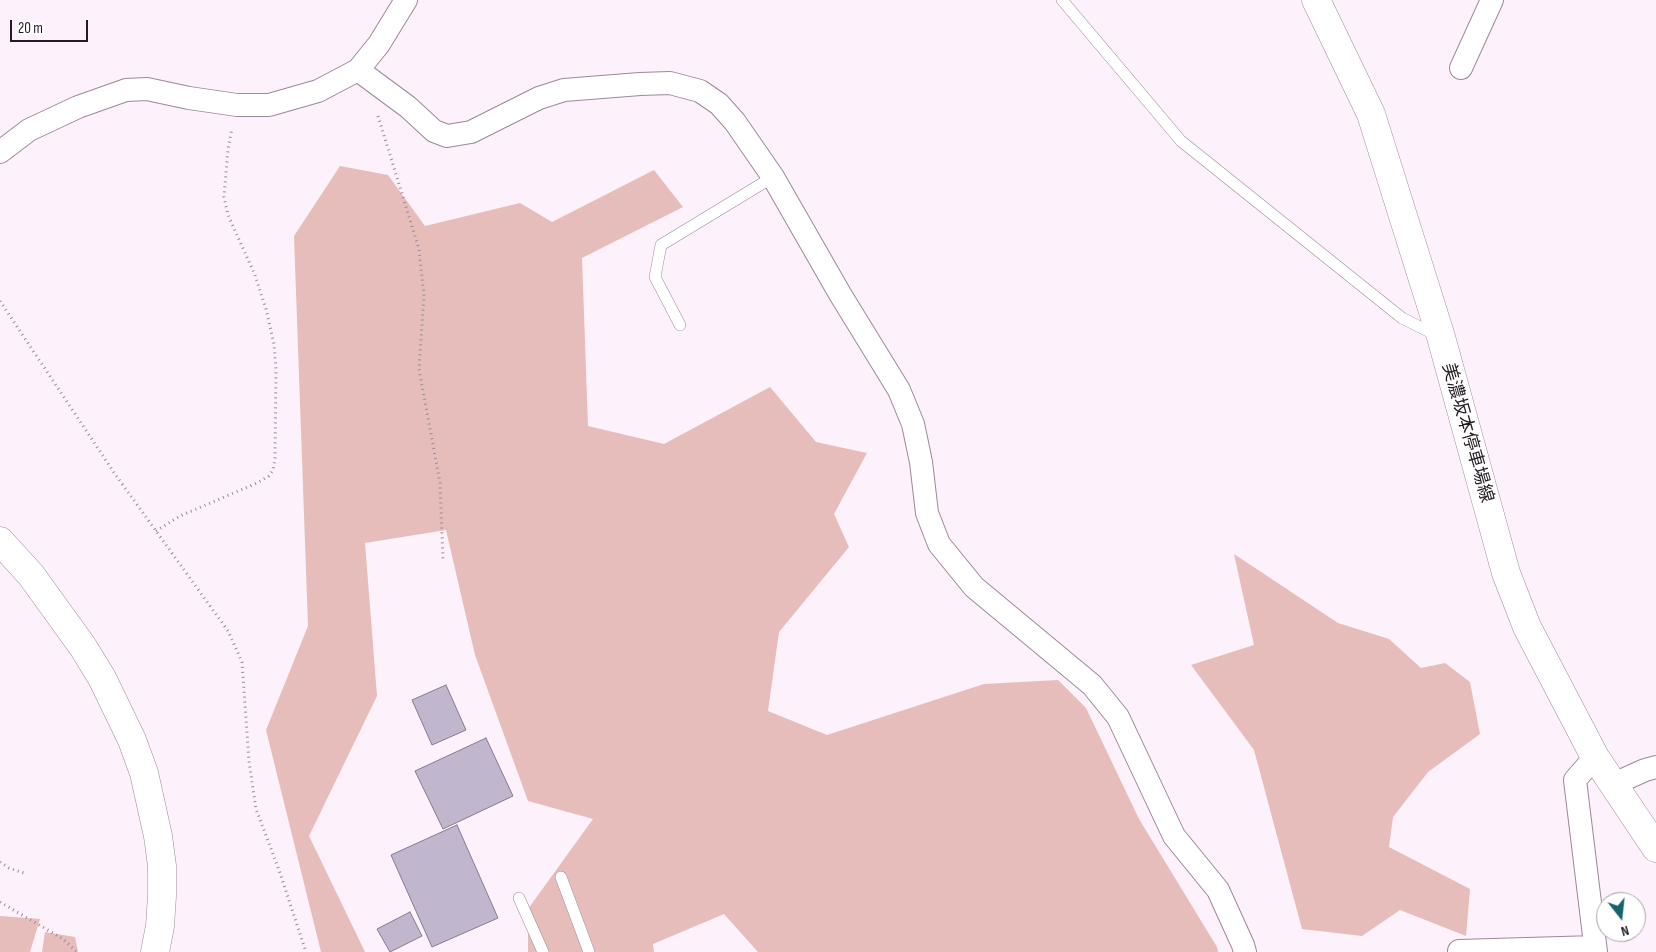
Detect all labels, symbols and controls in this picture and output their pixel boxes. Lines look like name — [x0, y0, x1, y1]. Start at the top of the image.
scale bar — [12, 10, 90, 42]
text: 20 m — [18, 19, 43, 38]
street label: 美濃坂本停車場線 — [1437, 361, 1497, 505]
north arrow — [1596, 892, 1646, 942]
text: N — [1619, 922, 1631, 940]

